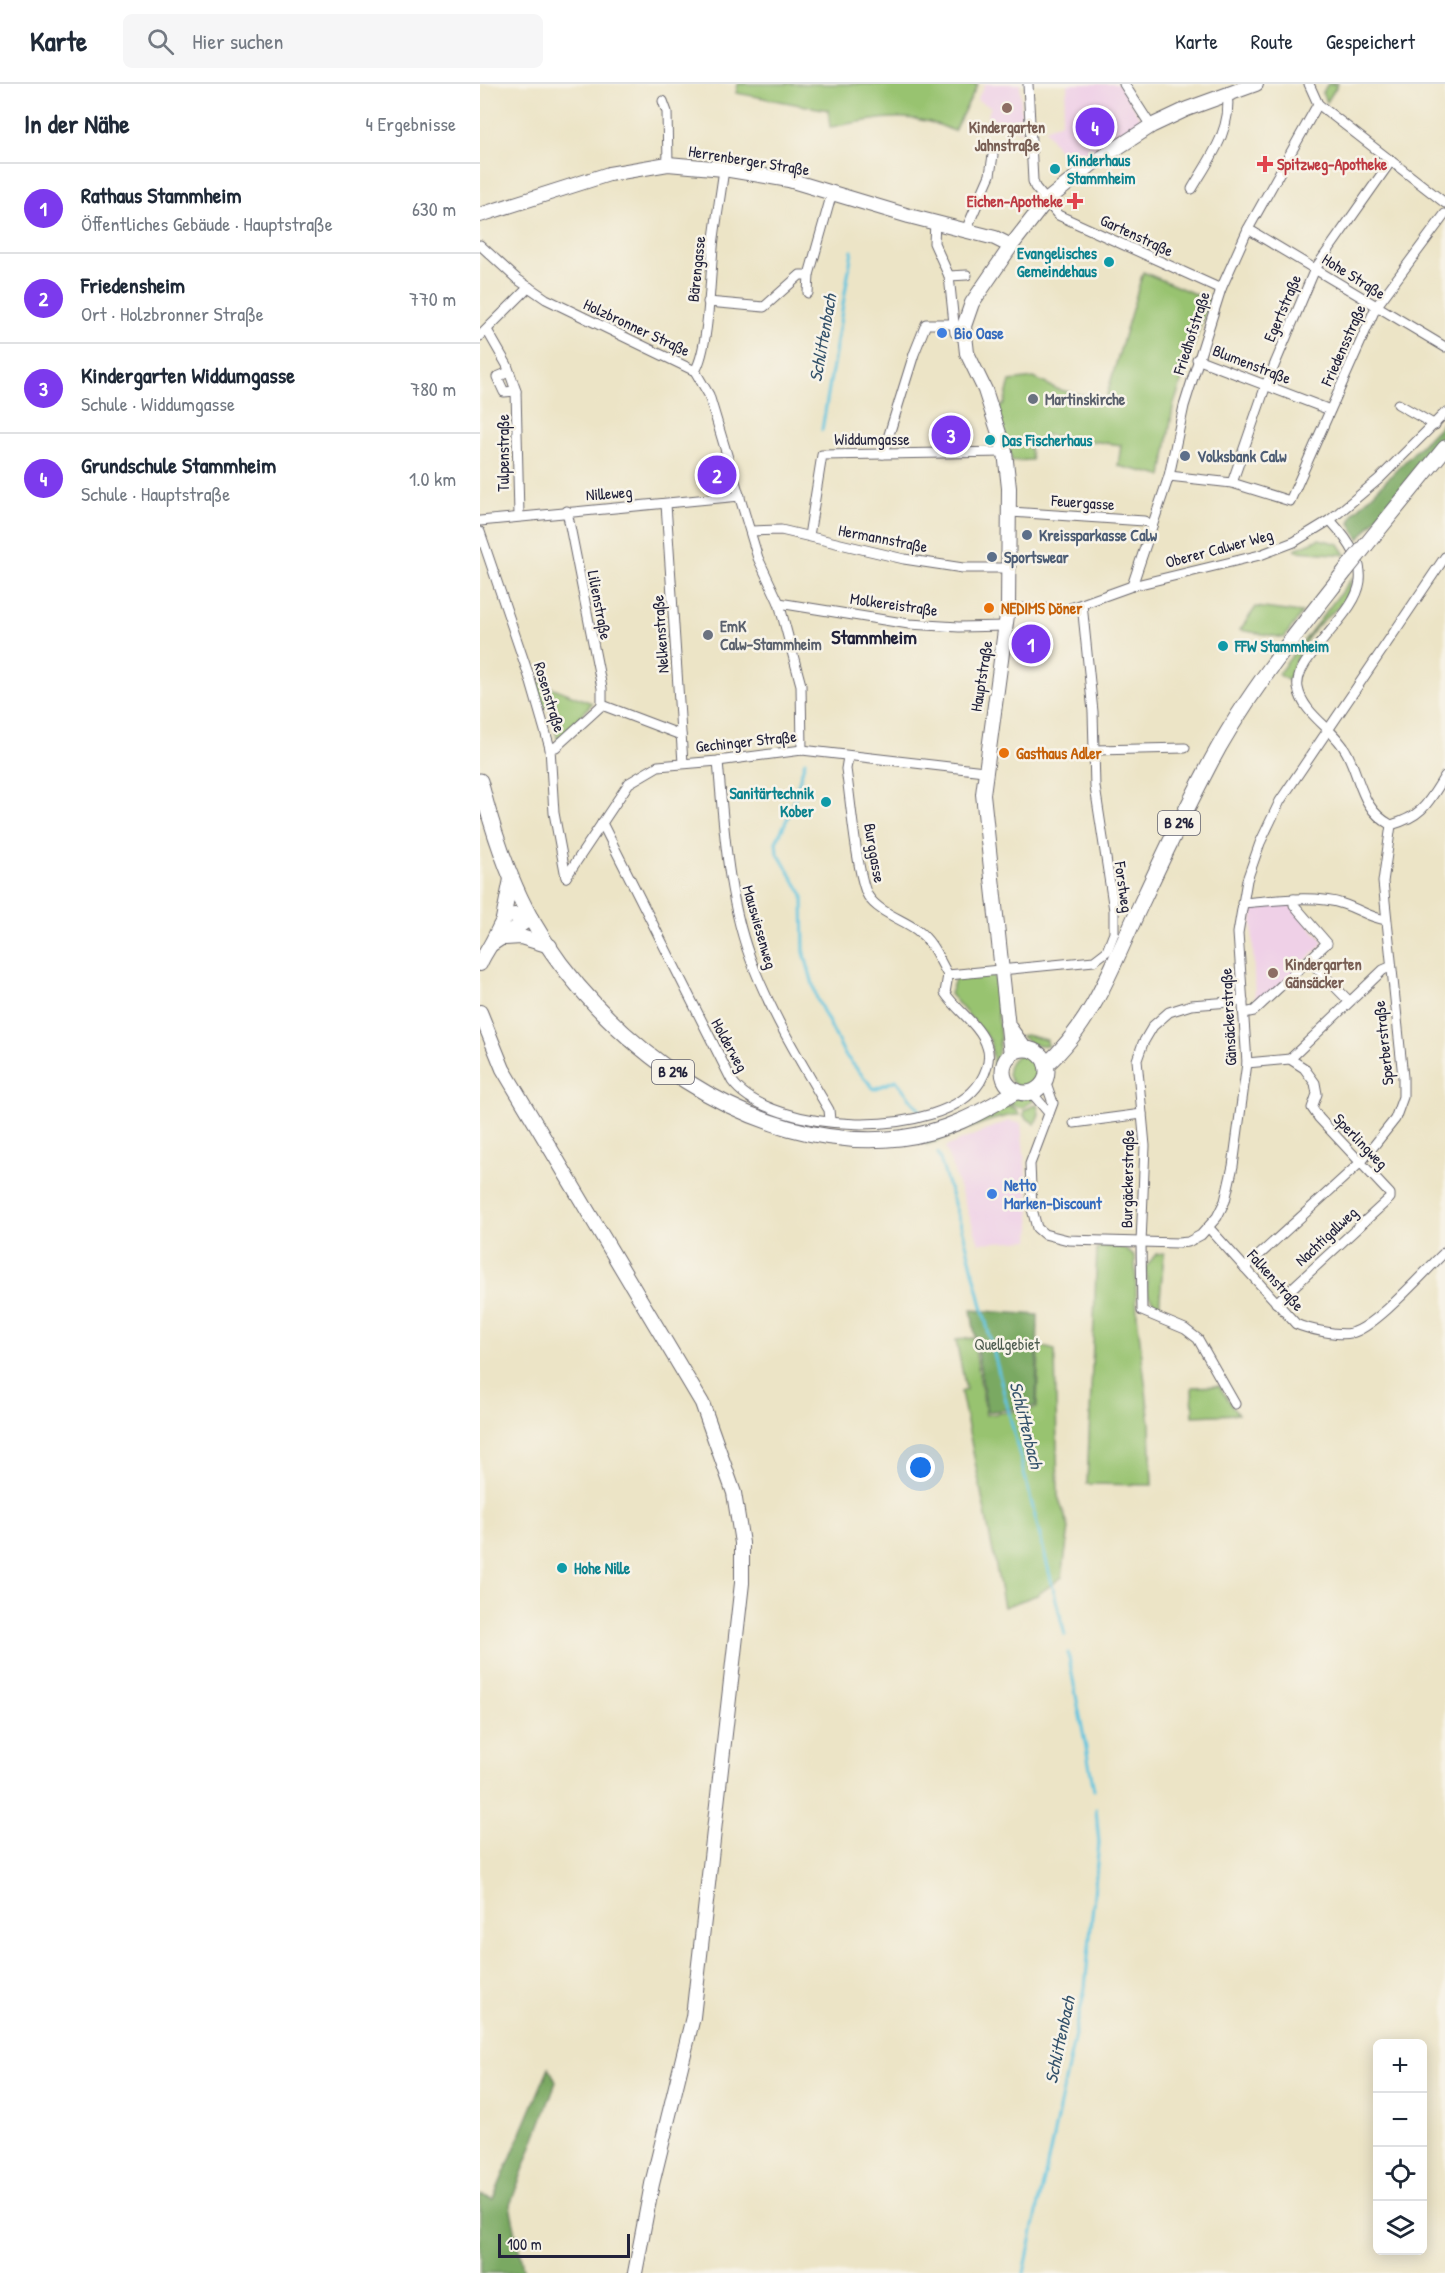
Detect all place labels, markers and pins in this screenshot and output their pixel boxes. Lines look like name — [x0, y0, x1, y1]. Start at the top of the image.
marker: Kindergarten Jahnstraße — [1000, 101, 1014, 115]
pin: 4 — [1076, 104, 1114, 150]
place label: Kindergarten Jahnstraße — [969, 116, 1045, 157]
place label: Kinderhaus Stammheim — [1067, 149, 1136, 189]
place label: Spitzweg-Apotheke — [1277, 153, 1388, 176]
marker: Spitzweg-Apotheke — [1258, 157, 1272, 171]
marker: Kinderhaus Stammheim — [1048, 162, 1062, 176]
place label: Eichen-Apotheke — [967, 190, 1064, 213]
marker: Eichen-Apotheke — [1068, 194, 1082, 208]
place label: Evangelisches Gemeindehaus — [1017, 242, 1098, 282]
marker: Evangelisches Gemeindehaus — [1102, 255, 1116, 269]
place label: Bio Oase — [954, 322, 1004, 344]
marker: Bio Oase — [935, 326, 949, 340]
place label: Martinskirche — [1045, 388, 1126, 410]
marker: Martinskirche — [1026, 392, 1040, 406]
pin: 3 — [932, 412, 970, 458]
place label: Das Fischerhaus — [1002, 429, 1093, 451]
marker: Das Fischerhaus — [983, 433, 997, 447]
place label: Volksbank Calw — [1197, 445, 1287, 467]
marker: Volksbank Calw — [1178, 449, 1192, 463]
pin: 2 — [698, 452, 736, 498]
place label: Kreissparkasse Calw — [1039, 524, 1158, 547]
marker: Kreissparkasse Calw — [1020, 528, 1034, 542]
place label: Sportswear — [1004, 546, 1070, 569]
marker: Sportswear — [985, 550, 999, 564]
place label: NEDIMS Döner — [1001, 597, 1083, 619]
marker: NEDIMS Döner — [982, 601, 996, 615]
place label: EmK Calw-Stammheim — [720, 615, 822, 655]
pin: 1 — [1012, 622, 1050, 666]
marker: EmK Calw-Stammheim — [701, 628, 715, 642]
place label: FFW Stammheim — [1234, 635, 1329, 657]
marker: FFW Stammheim — [1216, 639, 1230, 653]
place label: Gasthaus Adler — [1016, 742, 1103, 764]
marker: Gasthaus Adler — [997, 746, 1011, 760]
place label: Sanitärtechnik Kober — [729, 782, 815, 822]
marker: Sanitärtechnik Kober — [819, 795, 833, 809]
place label: Kindergarten Gänsäcker — [1285, 953, 1362, 993]
marker: Kindergarten Gänsäcker — [1266, 966, 1280, 980]
place label: Netto Marken-Discount — [1004, 1174, 1102, 1214]
marker: Netto Marken-Discount — [985, 1187, 999, 1201]
place label: Hohe Nille — [574, 1557, 631, 1579]
marker: Hohe Nille — [555, 1561, 569, 1575]

